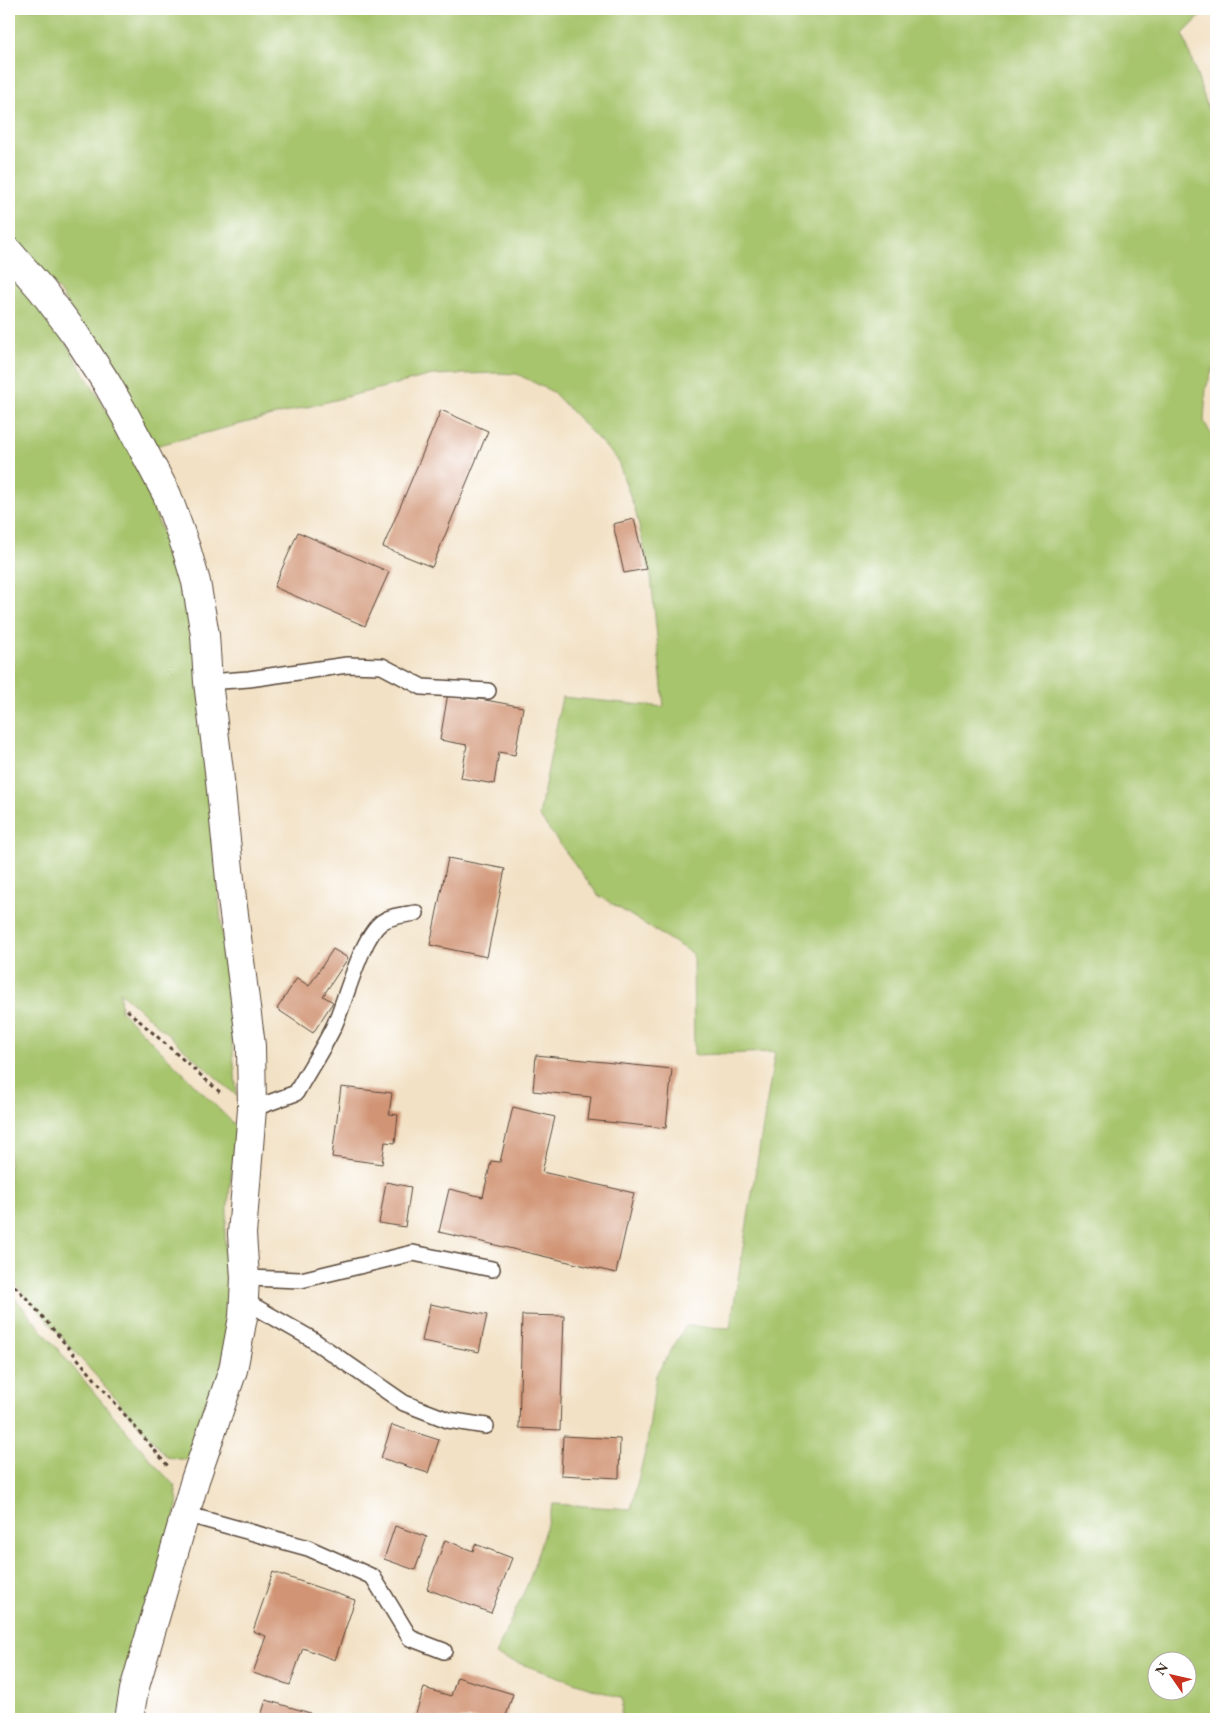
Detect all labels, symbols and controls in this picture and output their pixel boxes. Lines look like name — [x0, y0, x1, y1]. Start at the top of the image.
north arrow — [1148, 1650, 1198, 1700]
text: N — [1151, 1658, 1172, 1678]

